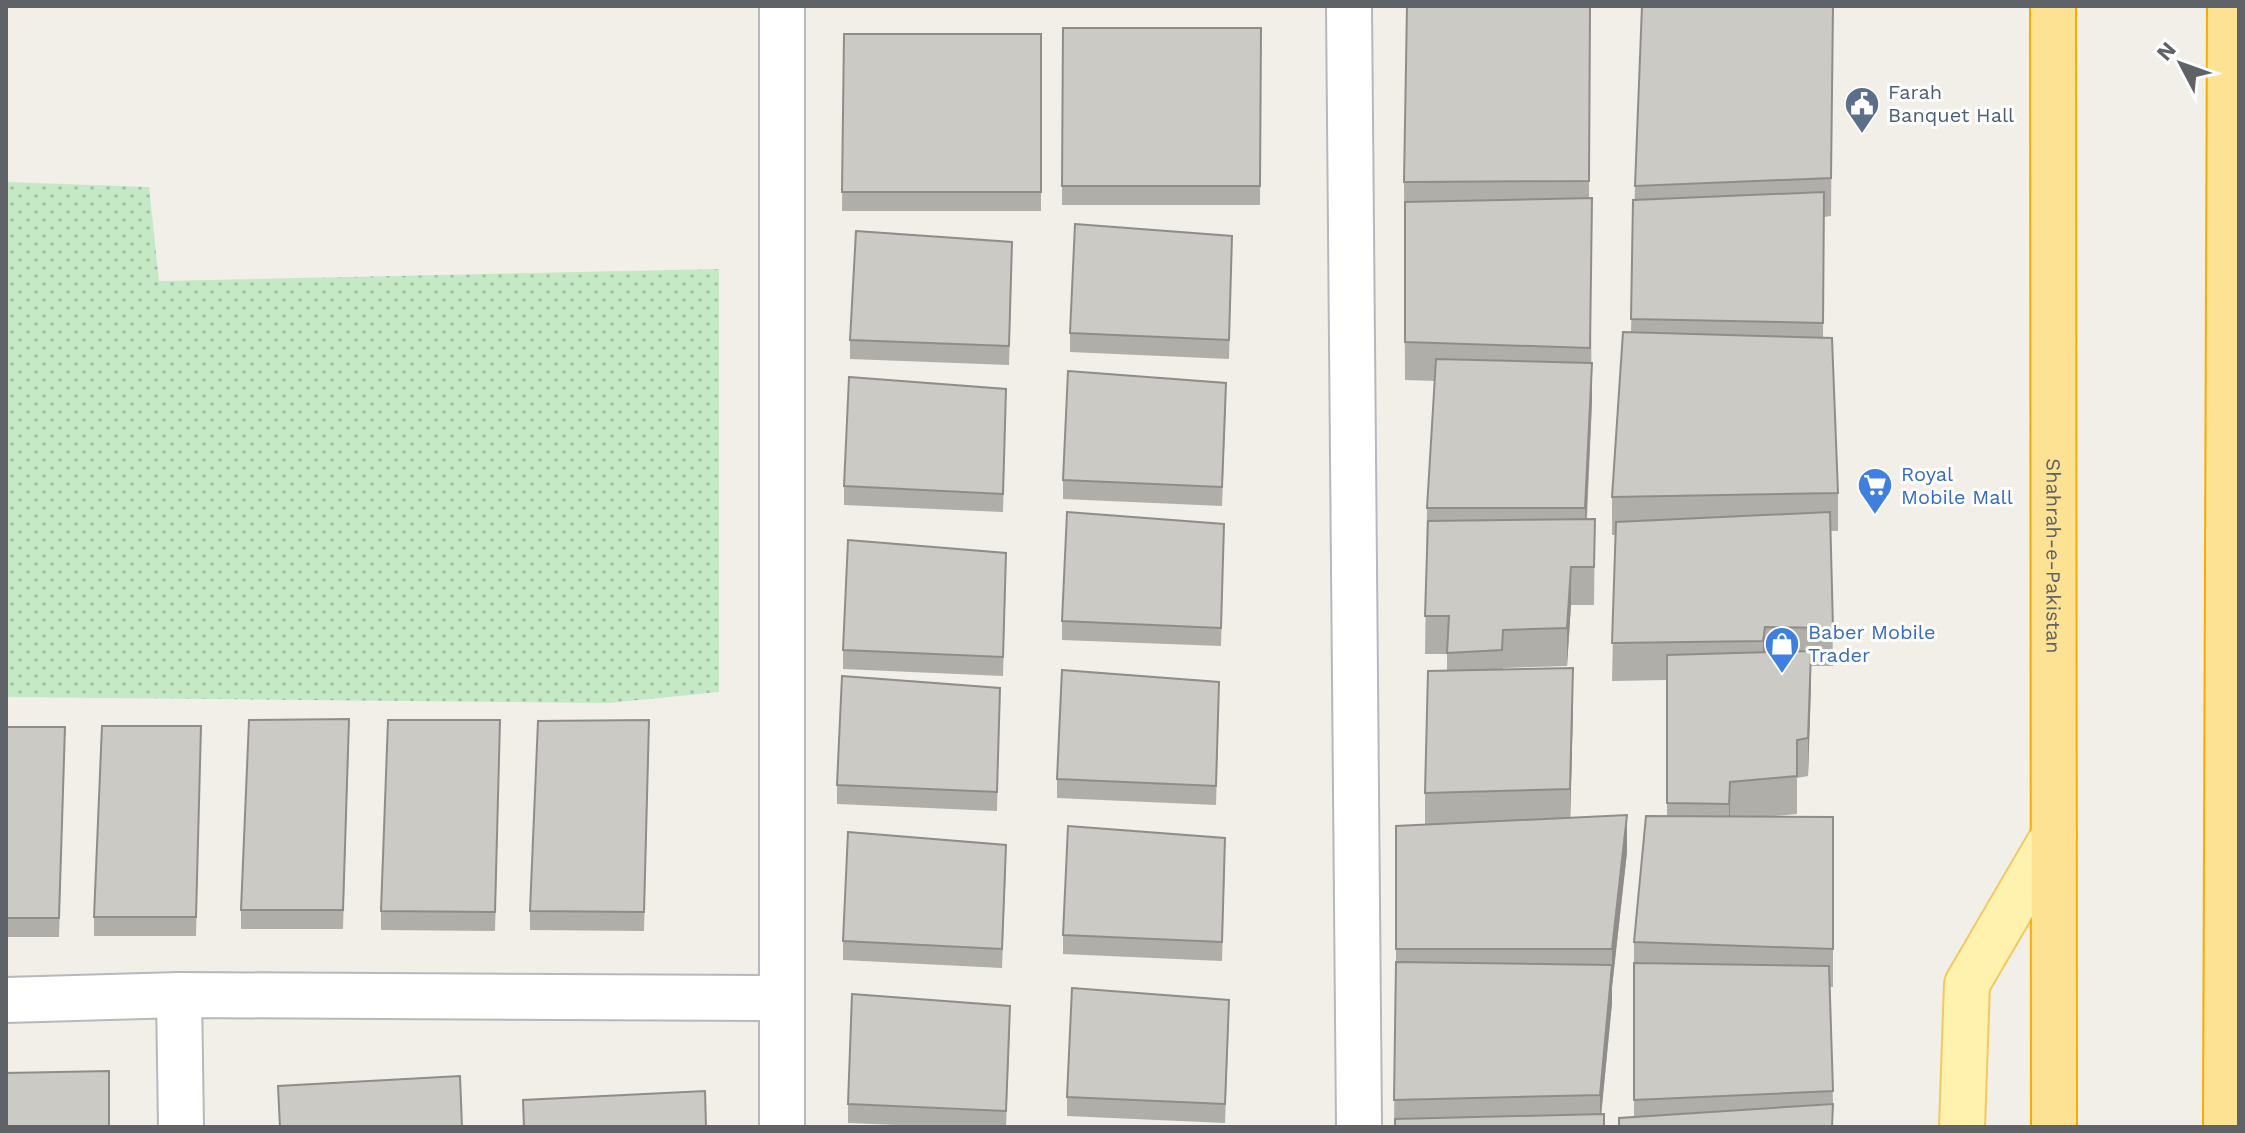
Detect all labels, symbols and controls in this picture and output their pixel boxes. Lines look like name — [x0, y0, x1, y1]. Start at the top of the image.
north arrow — [2141, 24, 2221, 104]
text: N — [2151, 37, 2181, 66]
place label: Farah Banquet Hall — [1888, 80, 2014, 127]
public building icon: Farah Banquet Hall — [1843, 85, 1881, 135]
street label: Shahrah-e-Pakistan — [2041, 458, 2066, 654]
place label: Royal Mobile Mall — [1901, 462, 2013, 509]
supermarket icon: Royal Mobile Mall — [1856, 466, 1894, 516]
place label: Baber Mobile Trader — [1808, 620, 1935, 667]
shop icon: Baber Mobile Trader — [1763, 625, 1801, 675]

